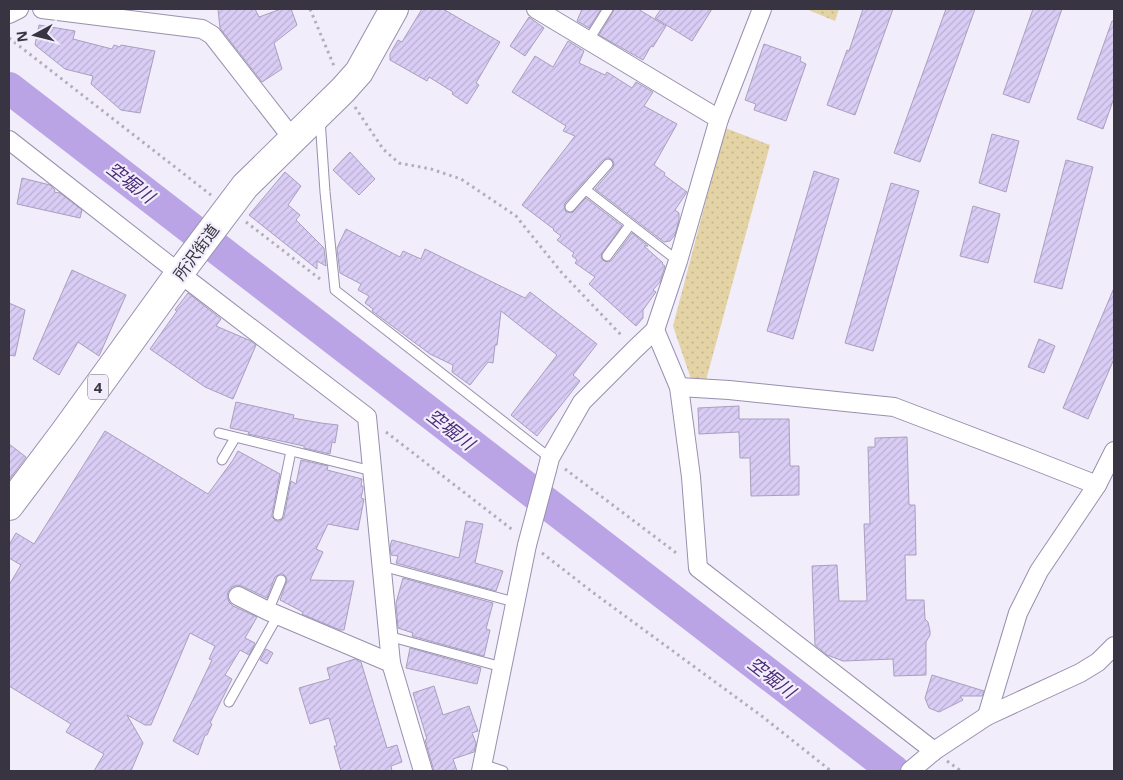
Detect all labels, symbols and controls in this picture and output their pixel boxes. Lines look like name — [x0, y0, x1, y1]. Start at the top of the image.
north arrow — [10, 10, 60, 60]
text: N — [11, 30, 32, 43]
water label: 空堀川 — [102, 156, 161, 209]
street label: 所沢街道 — [168, 220, 224, 284]
road number: 4 — [88, 374, 108, 400]
water label: 空堀川 — [422, 403, 481, 456]
water label: 空堀川 — [743, 651, 802, 704]

